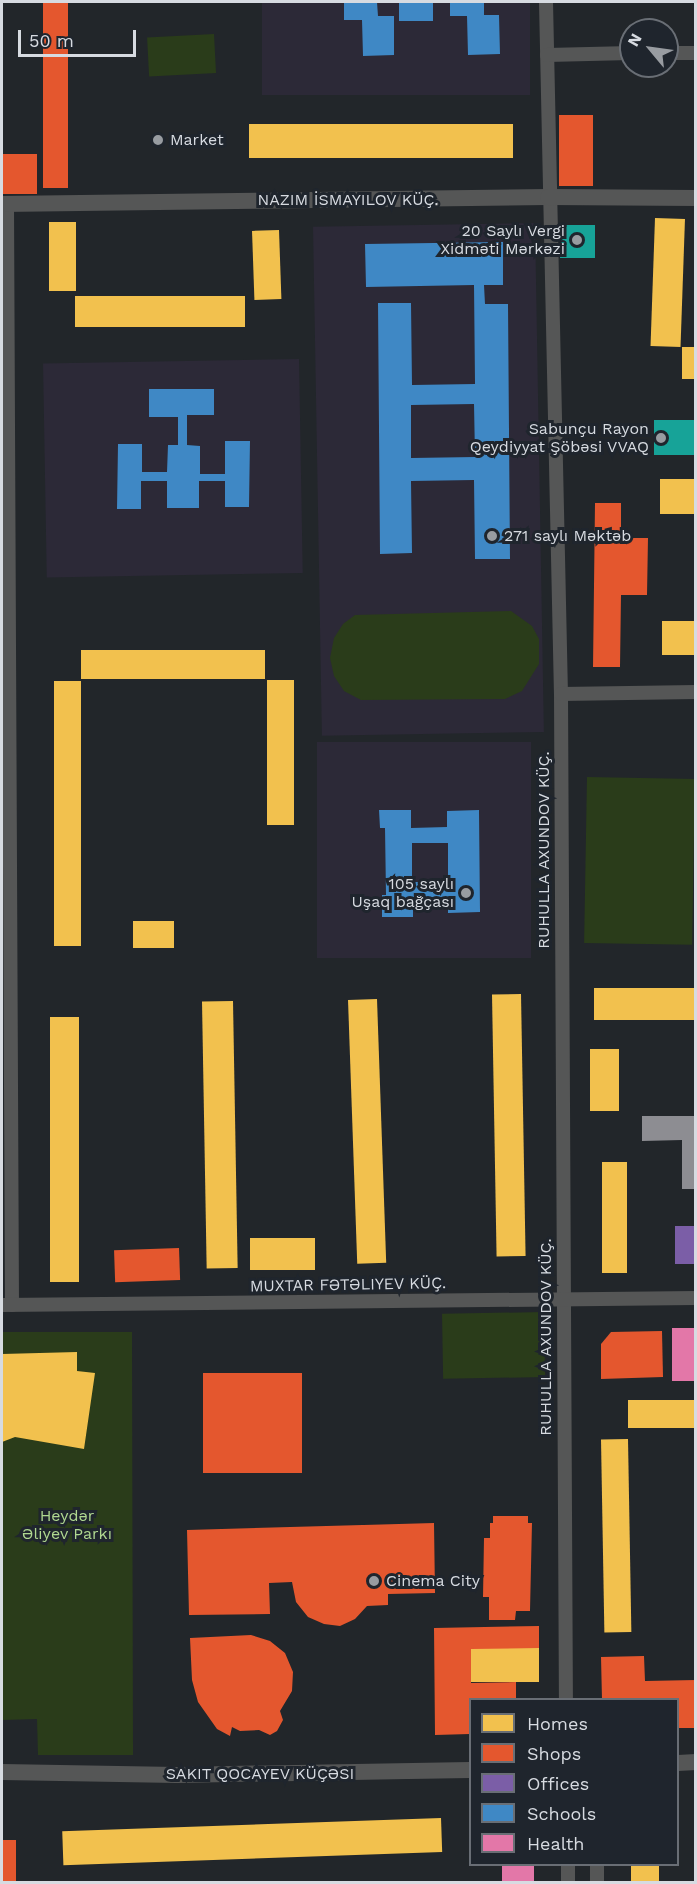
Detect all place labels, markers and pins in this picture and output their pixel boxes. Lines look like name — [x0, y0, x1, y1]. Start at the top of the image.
place label: Market — [170, 130, 224, 150]
marker: Market — [151, 133, 165, 147]
place label: 20 Saylı Vergi Xidməti Mərkəzi — [440, 221, 565, 259]
marker: 20 Saylı Vergi Xidməti Mərkəzi — [570, 233, 584, 247]
place label: Sabunçu Rayon Qeydiyyat Şöbəsi VVAQ — [469, 419, 649, 457]
marker: Sabunçu Rayon Qeydiyyat Şöbəsi VVAQ — [654, 431, 668, 445]
place label: 271 saylı Məktəb — [504, 526, 631, 546]
marker: 271 saylı Məktəb — [485, 529, 499, 543]
place label: 105 saylı Uşaq bağçası — [352, 874, 454, 912]
marker: 105 saylı Uşaq bağçası — [459, 886, 473, 900]
place label: Cinema City — [386, 1571, 480, 1591]
marker: Cinema City — [367, 1574, 381, 1588]

